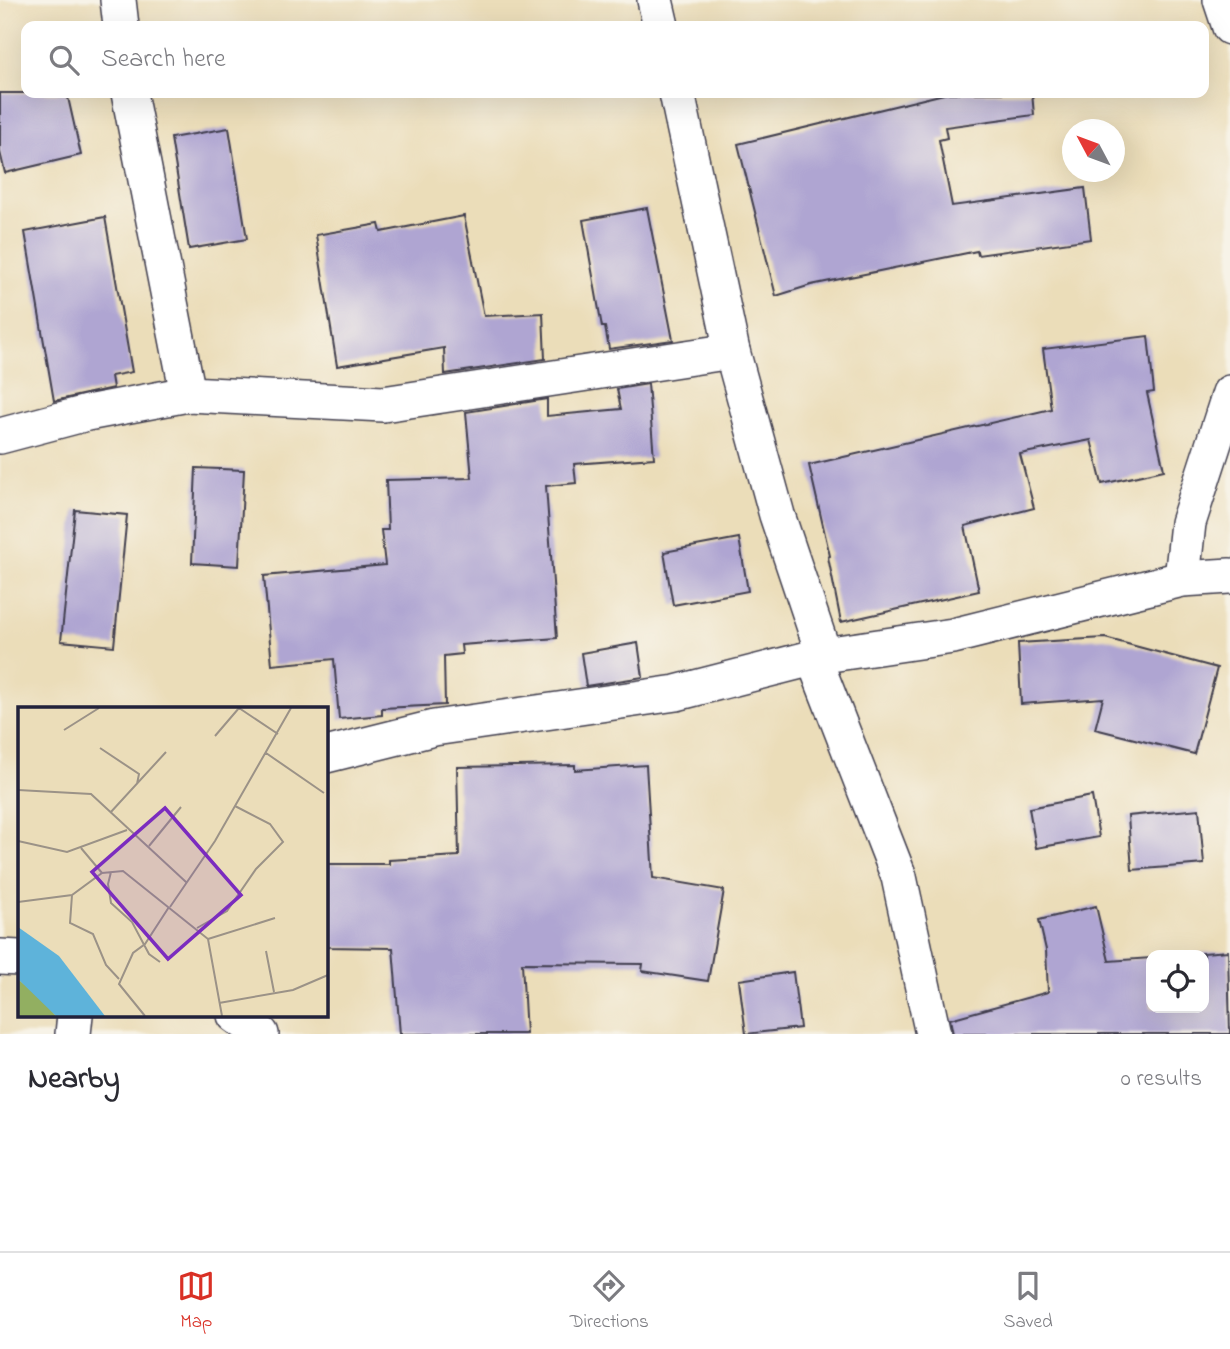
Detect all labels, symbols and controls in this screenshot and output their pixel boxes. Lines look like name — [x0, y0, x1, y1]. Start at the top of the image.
search box — [21, 21, 1209, 98]
icon: search — [45, 41, 83, 79]
text: Search here — [101, 41, 226, 79]
north arrow — [1062, 119, 1125, 182]
inset map — [18, 707, 327, 1016]
map controls — [1146, 950, 1209, 1013]
button: locate — [1146, 950, 1209, 1013]
text: Nearby — [28, 1058, 120, 1102]
text: 0 results — [1121, 1063, 1202, 1096]
tab: Map — [177, 1267, 215, 1336]
tab: Directions — [570, 1267, 649, 1336]
tab: Saved — [1003, 1267, 1053, 1336]

